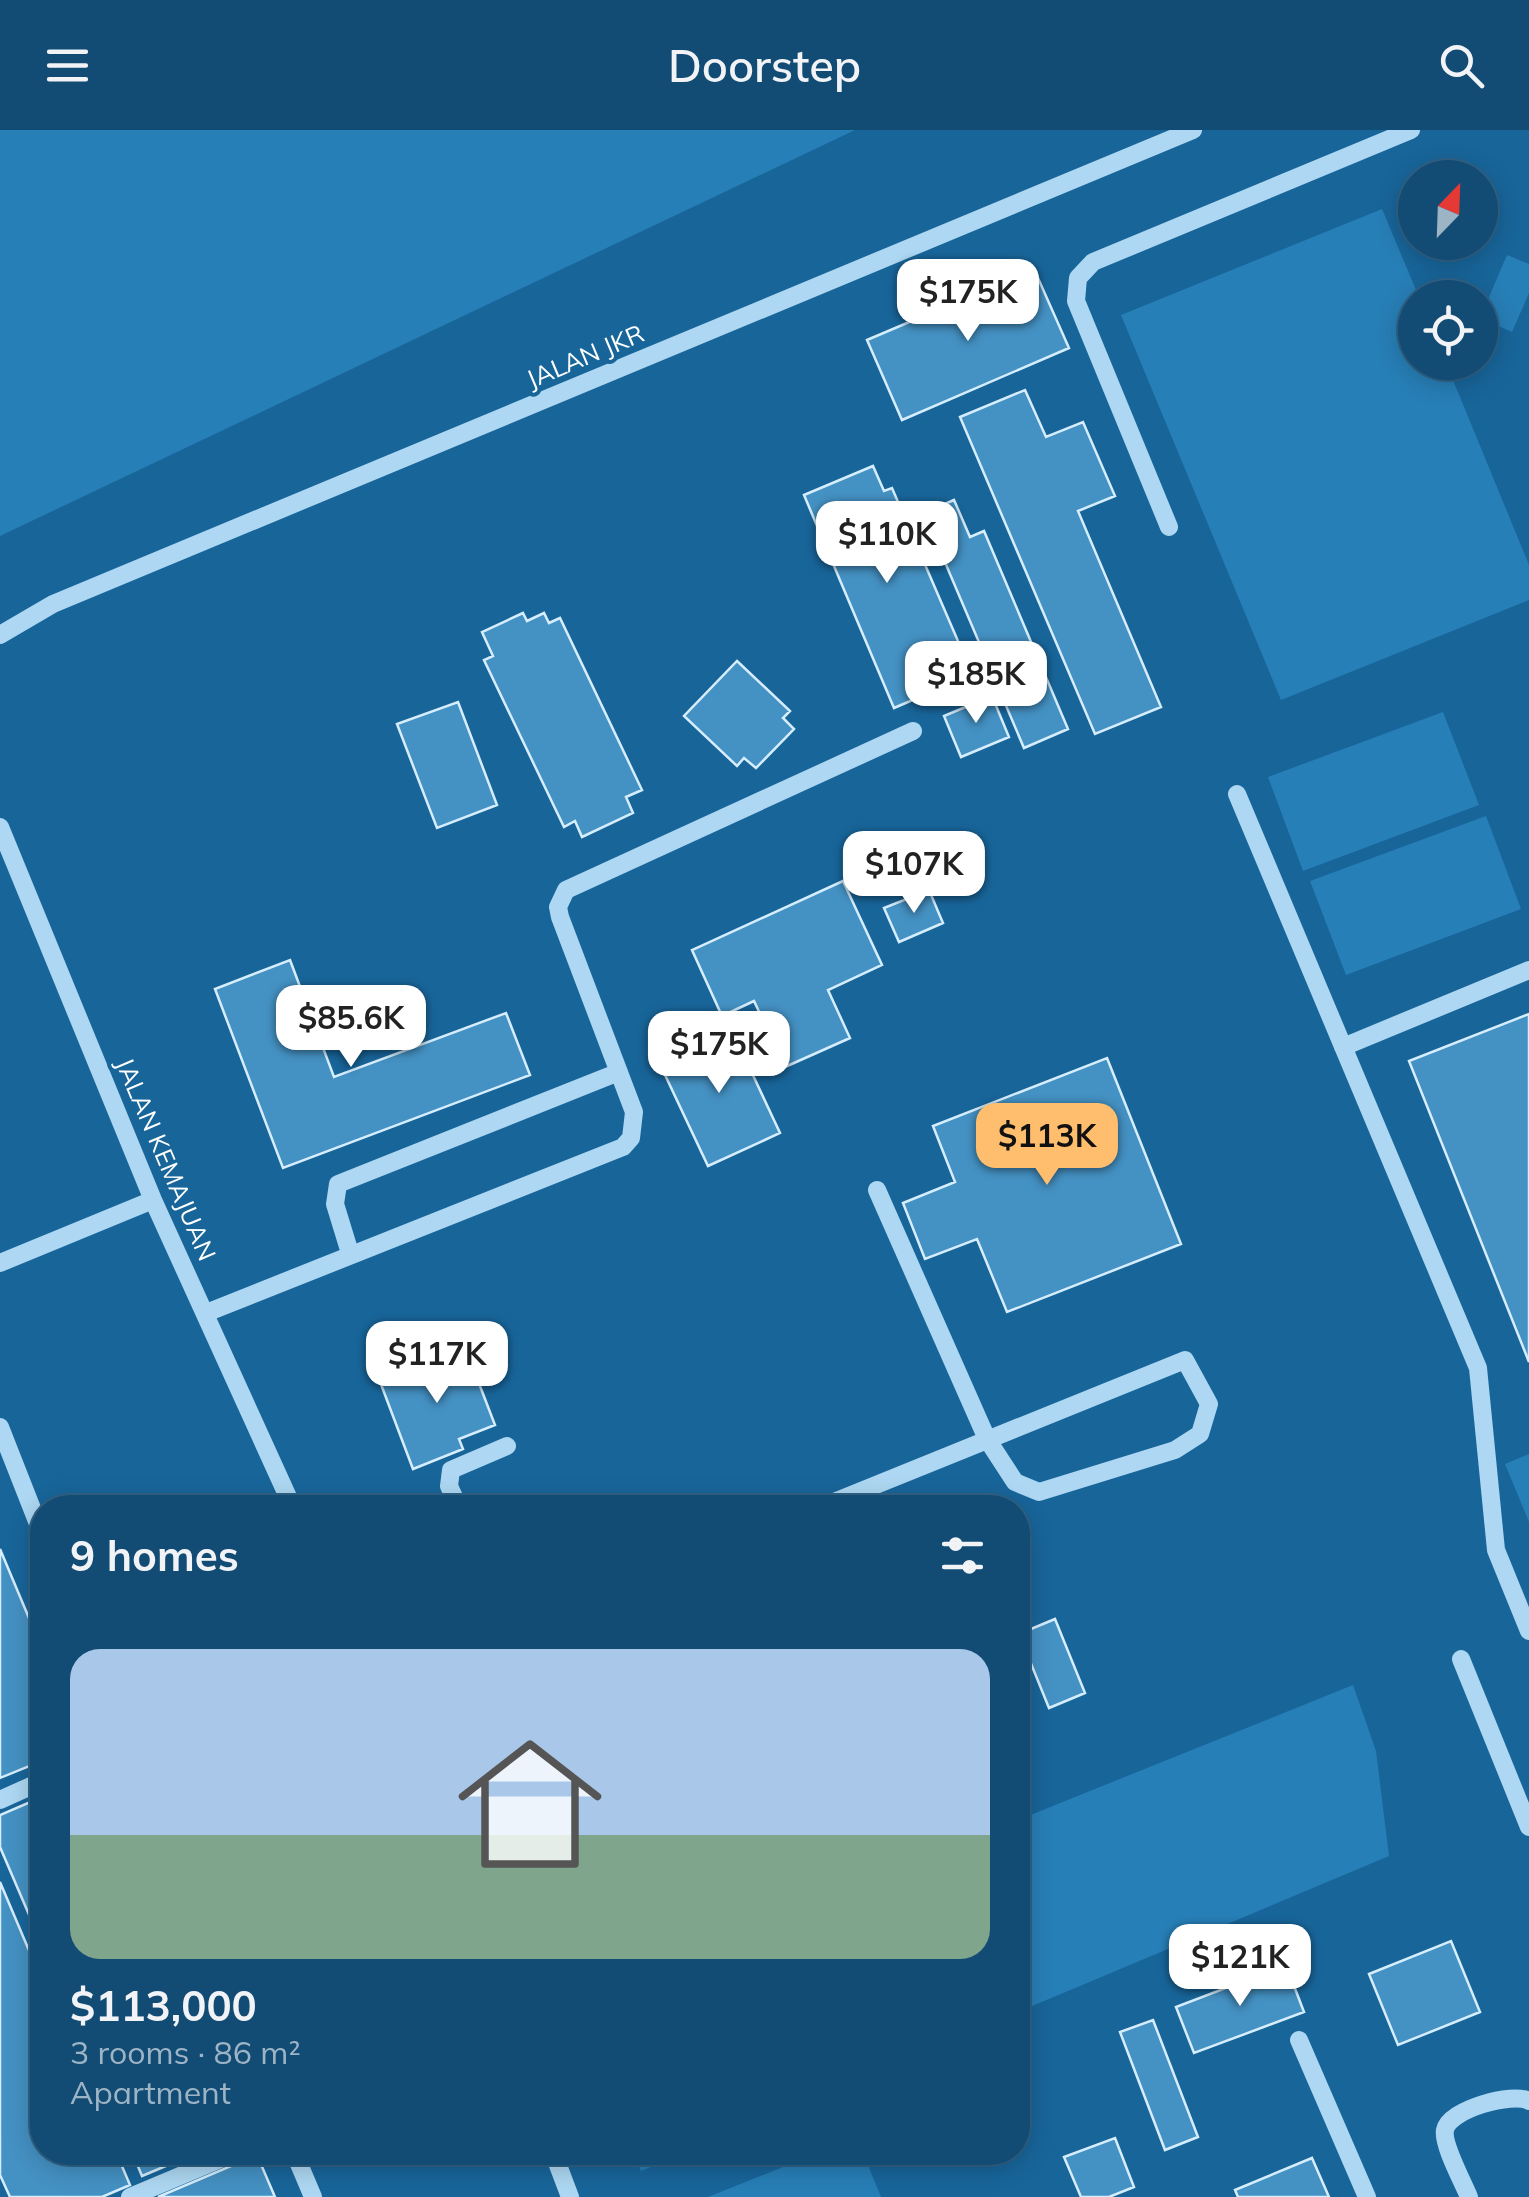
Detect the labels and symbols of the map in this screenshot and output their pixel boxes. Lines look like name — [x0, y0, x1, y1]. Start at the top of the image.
north arrow — [1398, 160, 1498, 260]
pin: $175K — [898, 259, 1038, 344]
street label: JALAN JKR — [521, 317, 648, 394]
pin: $110K — [817, 501, 957, 586]
pin: $185K — [906, 641, 1046, 726]
pin: $107K — [844, 831, 984, 916]
pin: $85.6K — [270, 985, 432, 1070]
pin: $175K — [649, 1011, 789, 1096]
street label: JALAN KEMAJUAN — [110, 1053, 223, 1265]
pin: $113K — [977, 1103, 1117, 1188]
pin: $117K — [367, 1321, 507, 1406]
pin: $121K — [1170, 1924, 1310, 2009]

